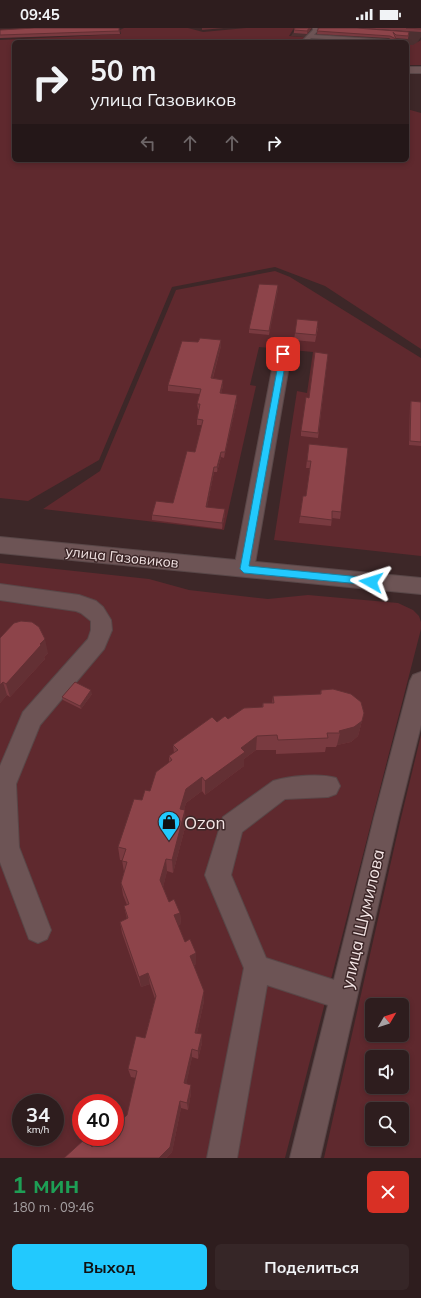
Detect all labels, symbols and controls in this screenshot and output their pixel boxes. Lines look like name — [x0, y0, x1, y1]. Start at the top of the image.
text: 09:45 — [20, 5, 60, 24]
text: 50 m — [90, 53, 156, 88]
icon: right — [24, 56, 76, 108]
text: улица Газовиков — [90, 88, 236, 111]
icon: left — [137, 132, 159, 154]
icon: ahead — [179, 132, 201, 154]
icon: ahead — [221, 132, 243, 154]
icon: right — [263, 132, 285, 154]
pin — [266, 337, 300, 371]
icon: arrive — [272, 343, 294, 365]
street label: улица Газовиков — [64, 542, 180, 572]
position arrow — [350, 561, 392, 603]
shop icon: Ozon — [156, 809, 182, 842]
place label: Ozon — [184, 812, 225, 833]
street label: улица Шумилова — [336, 847, 389, 991]
north arrow — [365, 998, 409, 1042]
map controls — [365, 998, 409, 1146]
button: sound — [365, 1050, 409, 1094]
speed limit sign: 40 — [72, 1094, 124, 1146]
text: 34 — [26, 1102, 50, 1127]
button: search — [365, 1102, 409, 1146]
text: km/h — [27, 1123, 49, 1136]
text: 1 мин — [12, 1169, 79, 1199]
button: close — [367, 1171, 409, 1213]
text: 180 m · 09:46 — [12, 1199, 94, 1215]
button: Выход — [12, 1244, 207, 1290]
button: Поделиться — [215, 1244, 409, 1290]

